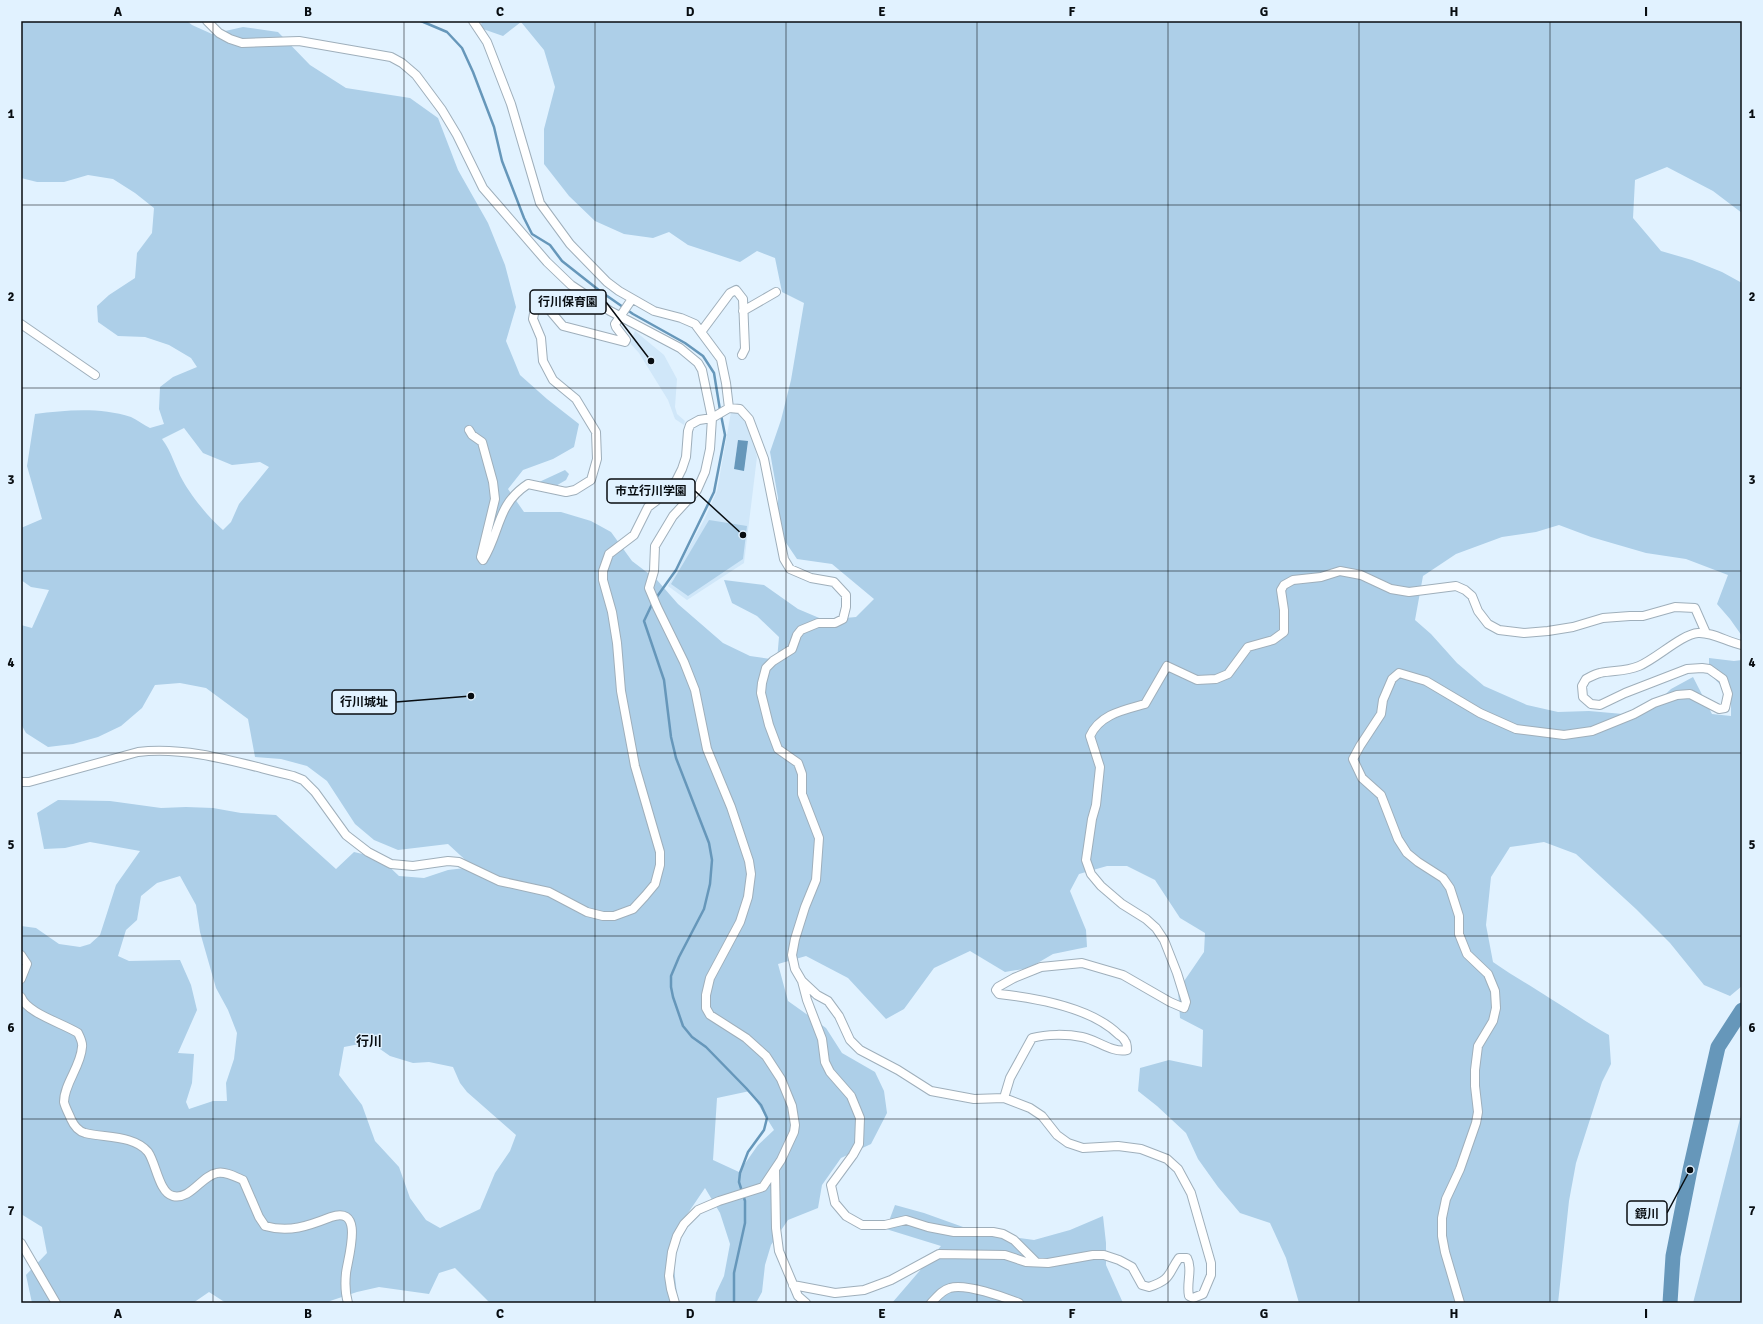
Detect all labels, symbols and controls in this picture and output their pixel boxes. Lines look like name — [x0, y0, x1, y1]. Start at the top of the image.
text: A — [114, 4, 123, 20]
text: B — [304, 4, 312, 20]
text: C — [496, 4, 504, 20]
text: D — [686, 4, 695, 20]
text: E — [878, 4, 886, 20]
text: F — [1069, 4, 1076, 20]
text: G — [1260, 4, 1268, 20]
text: H — [1450, 4, 1458, 20]
text: I — [1644, 4, 1648, 20]
text: 1 — [7, 106, 15, 122]
text: 1 — [1748, 106, 1756, 122]
text: 2 — [7, 289, 15, 305]
text: 2 — [1748, 289, 1756, 305]
callout: 行川保育園 — [530, 290, 606, 314]
text: 行川保育園 — [538, 295, 598, 310]
text: 3 — [7, 472, 15, 488]
text: 3 — [1748, 472, 1756, 488]
callout: 市立行川学園 — [607, 479, 695, 503]
text: 市立行川学園 — [615, 484, 687, 499]
text: 4 — [7, 655, 15, 671]
text: 4 — [1748, 655, 1756, 671]
callout: 行川城址 — [332, 690, 396, 714]
text: 行川城址 — [340, 695, 388, 710]
text: 5 — [7, 837, 15, 853]
text: 5 — [1748, 837, 1756, 853]
text: 6 — [7, 1020, 15, 1036]
text: 6 — [1748, 1020, 1756, 1036]
district label: 行川 — [356, 1034, 382, 1050]
callout: 鏡川 — [1627, 1201, 1667, 1225]
text: 7 — [7, 1203, 15, 1219]
text: 7 — [1748, 1203, 1756, 1219]
text: 鏡川 — [1634, 1207, 1659, 1222]
text: A — [114, 1306, 123, 1322]
text: B — [304, 1306, 312, 1322]
text: C — [496, 1306, 504, 1322]
text: D — [686, 1306, 695, 1322]
text: E — [878, 1306, 886, 1322]
text: F — [1069, 1306, 1076, 1322]
text: G — [1260, 1306, 1268, 1322]
text: H — [1450, 1306, 1458, 1322]
text: I — [1644, 1306, 1648, 1322]

